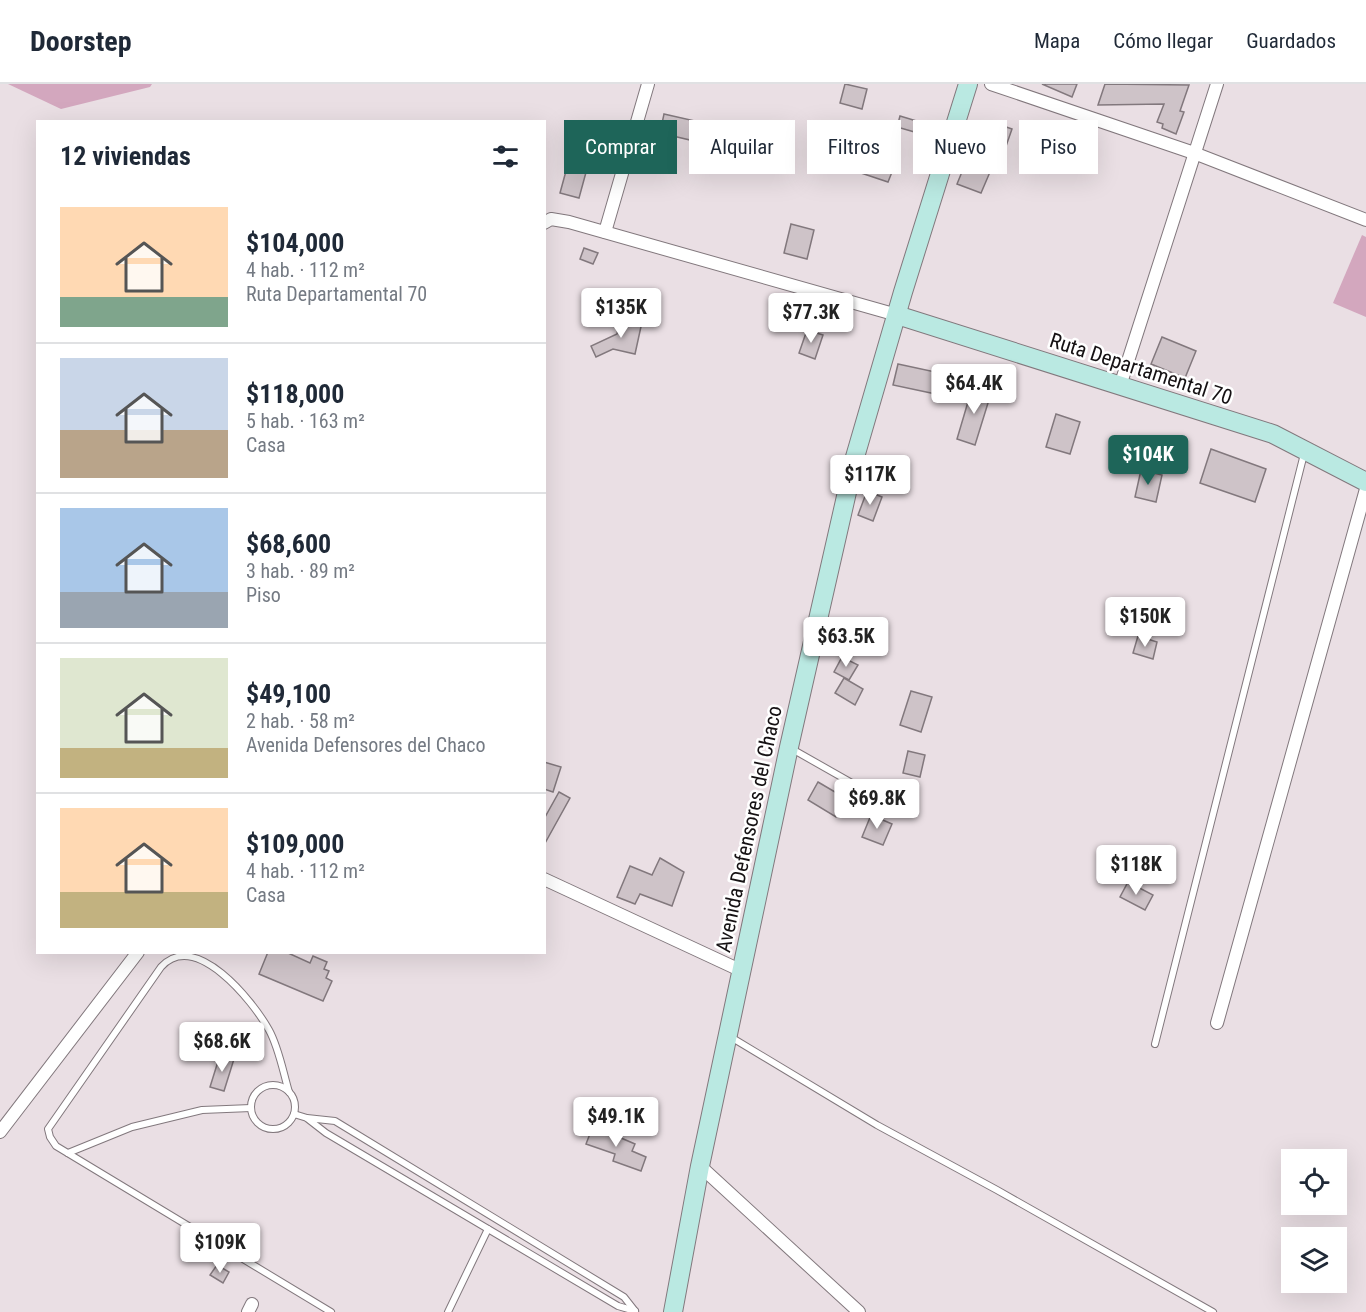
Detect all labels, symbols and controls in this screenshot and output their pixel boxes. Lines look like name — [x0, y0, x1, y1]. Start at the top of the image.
text: Doorstep — [30, 25, 132, 58]
text: Mapa — [1034, 29, 1080, 53]
text: Cómo llegar — [1113, 29, 1213, 53]
text: Guardados — [1246, 29, 1336, 53]
chip: Comprar — [564, 120, 677, 174]
chip: Alquilar — [689, 120, 795, 174]
chip: Filtros — [807, 120, 901, 174]
chip: Nuevo — [913, 120, 1007, 174]
chip: Piso — [1019, 120, 1098, 174]
icon: filters — [489, 140, 522, 173]
text: 12 viviendas — [60, 141, 191, 171]
text: $104,000 — [246, 228, 344, 258]
icon: home — [108, 231, 180, 303]
text: 4 hab. · 112 m² — [246, 258, 365, 282]
text: Ruta Departamental 70 — [246, 282, 427, 306]
pin: $135K — [579, 288, 663, 339]
pin: $77.3K — [762, 293, 860, 344]
text: $135K — [595, 295, 647, 319]
text: $77.3K — [782, 300, 840, 324]
street label: Ruta Departamental 70 — [1047, 328, 1235, 410]
pin: $64.4K — [925, 364, 1023, 415]
text: $64.4K — [945, 371, 1003, 395]
text: $118,000 — [246, 379, 344, 409]
icon: home — [108, 382, 180, 454]
text: 5 hab. · 163 m² — [246, 409, 365, 433]
text: Casa — [246, 433, 286, 457]
pin: $104K — [1106, 435, 1190, 486]
text: $104K — [1122, 442, 1174, 466]
pin: $117K — [828, 455, 912, 506]
text: $117K — [844, 462, 896, 486]
text: $68,600 — [246, 529, 331, 559]
icon: home — [108, 532, 180, 604]
text: 3 hab. · 89 m² — [246, 559, 355, 583]
text: Piso — [246, 583, 281, 607]
pin: $150K — [1103, 597, 1187, 648]
text: $150K — [1119, 604, 1171, 628]
pin: $63.5K — [797, 617, 895, 668]
text: $63.5K — [817, 624, 875, 648]
text: $49,100 — [246, 679, 331, 709]
icon: home — [108, 682, 180, 754]
street label: Avenida Defensores del Chaco — [711, 703, 787, 955]
text: 2 hab. · 58 m² — [246, 709, 355, 733]
text: Avenida Defensores del Chaco — [246, 733, 486, 757]
pin: $69.8K — [828, 779, 926, 830]
text: $69.8K — [848, 786, 906, 810]
text: $109,000 — [246, 829, 344, 859]
icon: home — [108, 832, 180, 904]
pin: $118K — [1094, 845, 1178, 896]
text: $118K — [1110, 852, 1162, 876]
text: 4 hab. · 112 m² — [246, 859, 365, 883]
text: Casa — [246, 883, 286, 907]
pin: $68.6K — [173, 1022, 271, 1073]
text: $68.6K — [193, 1029, 251, 1053]
pin: $49.1K — [567, 1097, 665, 1148]
text: $49.1K — [587, 1104, 645, 1128]
map controls — [1281, 1149, 1347, 1293]
button: locate — [1281, 1149, 1347, 1215]
pin: $109K — [178, 1223, 262, 1274]
button: layers — [1281, 1227, 1347, 1293]
text: $109K — [194, 1230, 246, 1254]

